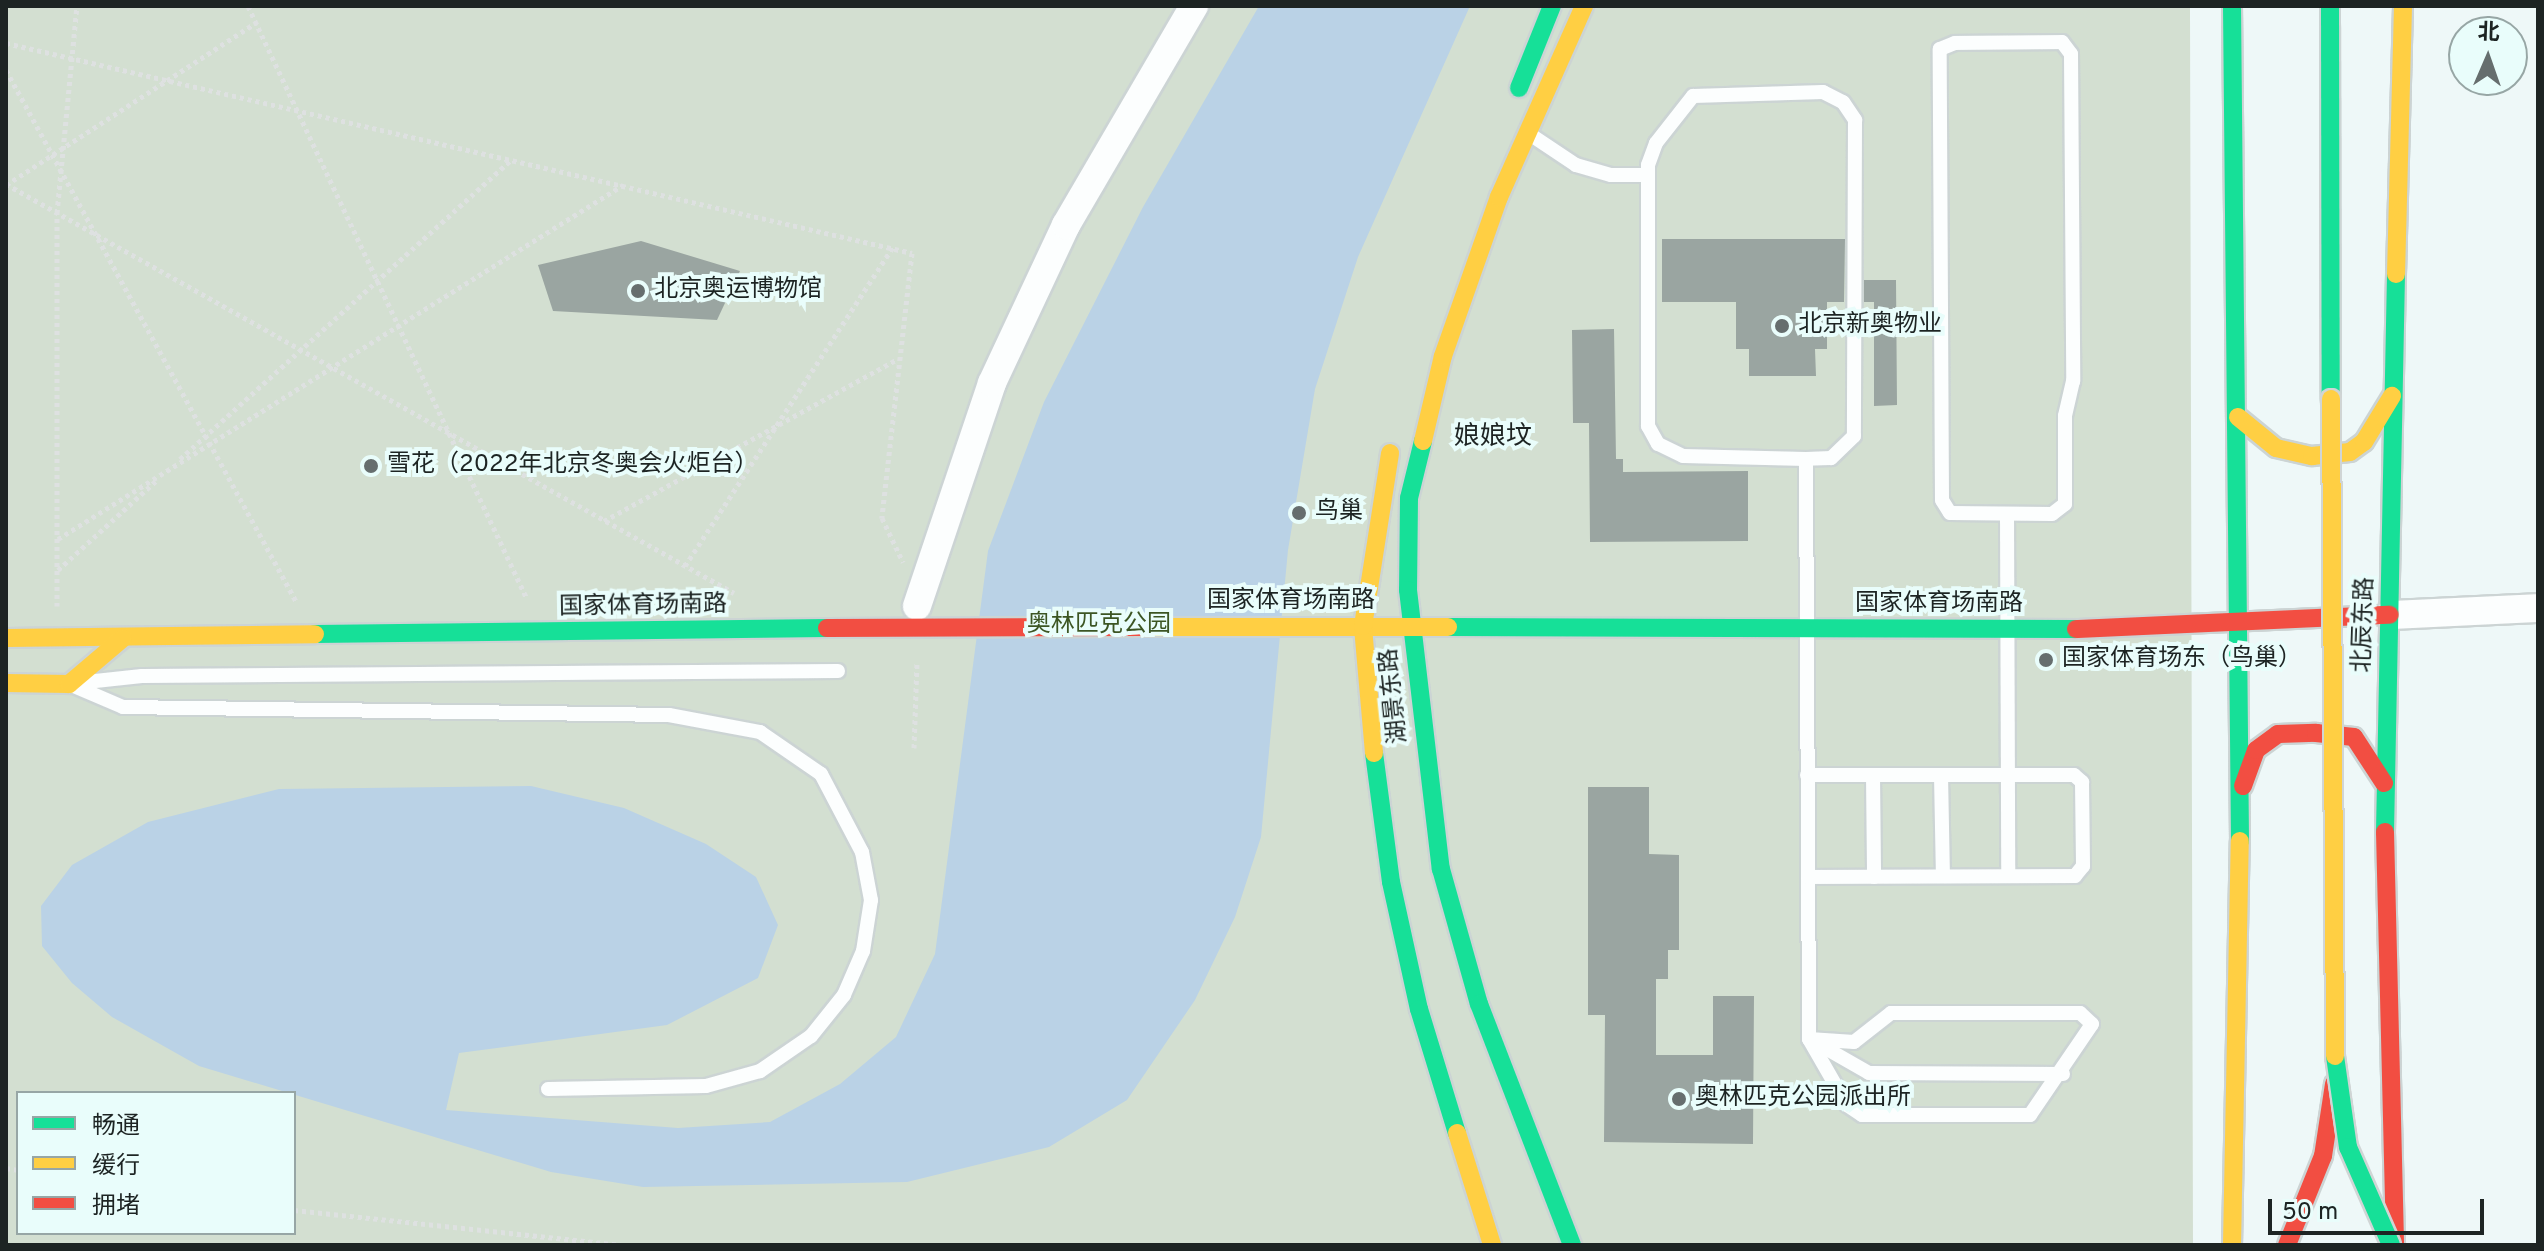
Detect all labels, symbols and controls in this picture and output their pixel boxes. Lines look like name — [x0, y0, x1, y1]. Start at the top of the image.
north arrow — [2448, 16, 2528, 96]
text: 北 — [2477, 20, 2500, 47]
place label: 北京奥运博物馆 — [654, 277, 822, 305]
marker: 北京奥运博物馆 — [629, 282, 647, 300]
place label: 北京新奥物业 — [1798, 312, 1942, 340]
marker: 北京新奥物业 — [1773, 317, 1791, 335]
district label: 娘娘坟 — [1454, 422, 1532, 454]
place label: 雪花（2022年北京冬奥会火炬台） — [387, 452, 758, 480]
marker: 雪花（2022年北京冬奥会火炬台） — [362, 457, 380, 475]
place label: 鸟巢 — [1315, 499, 1363, 527]
marker: 鸟巢 — [1290, 504, 1308, 522]
street label: 北辰东路 — [2349, 577, 2381, 673]
street label: 国家体育场南路 — [1207, 588, 1375, 616]
street label: 国家体育场南路 — [559, 591, 727, 623]
street label: 国家体育场南路 — [1855, 591, 2023, 619]
park label: 奥林匹克公园 — [1027, 612, 1171, 640]
place label: 国家体育场东（鸟巢） — [2062, 646, 2302, 674]
street label: 湖景东路 — [1376, 647, 1414, 745]
marker: 国家体育场东（鸟巢） — [2037, 651, 2055, 669]
place label: 奥林匹克公园派出所 — [1695, 1085, 1911, 1113]
marker: 奥林匹克公园派出所 — [1670, 1090, 1688, 1108]
legend — [16, 1091, 296, 1235]
text: 畅通 — [92, 1112, 140, 1142]
text: 缓行 — [92, 1152, 140, 1182]
scale bar — [2272, 1183, 2488, 1233]
text: 拥堵 — [92, 1192, 140, 1222]
text: 50 m — [2282, 1198, 2338, 1228]

